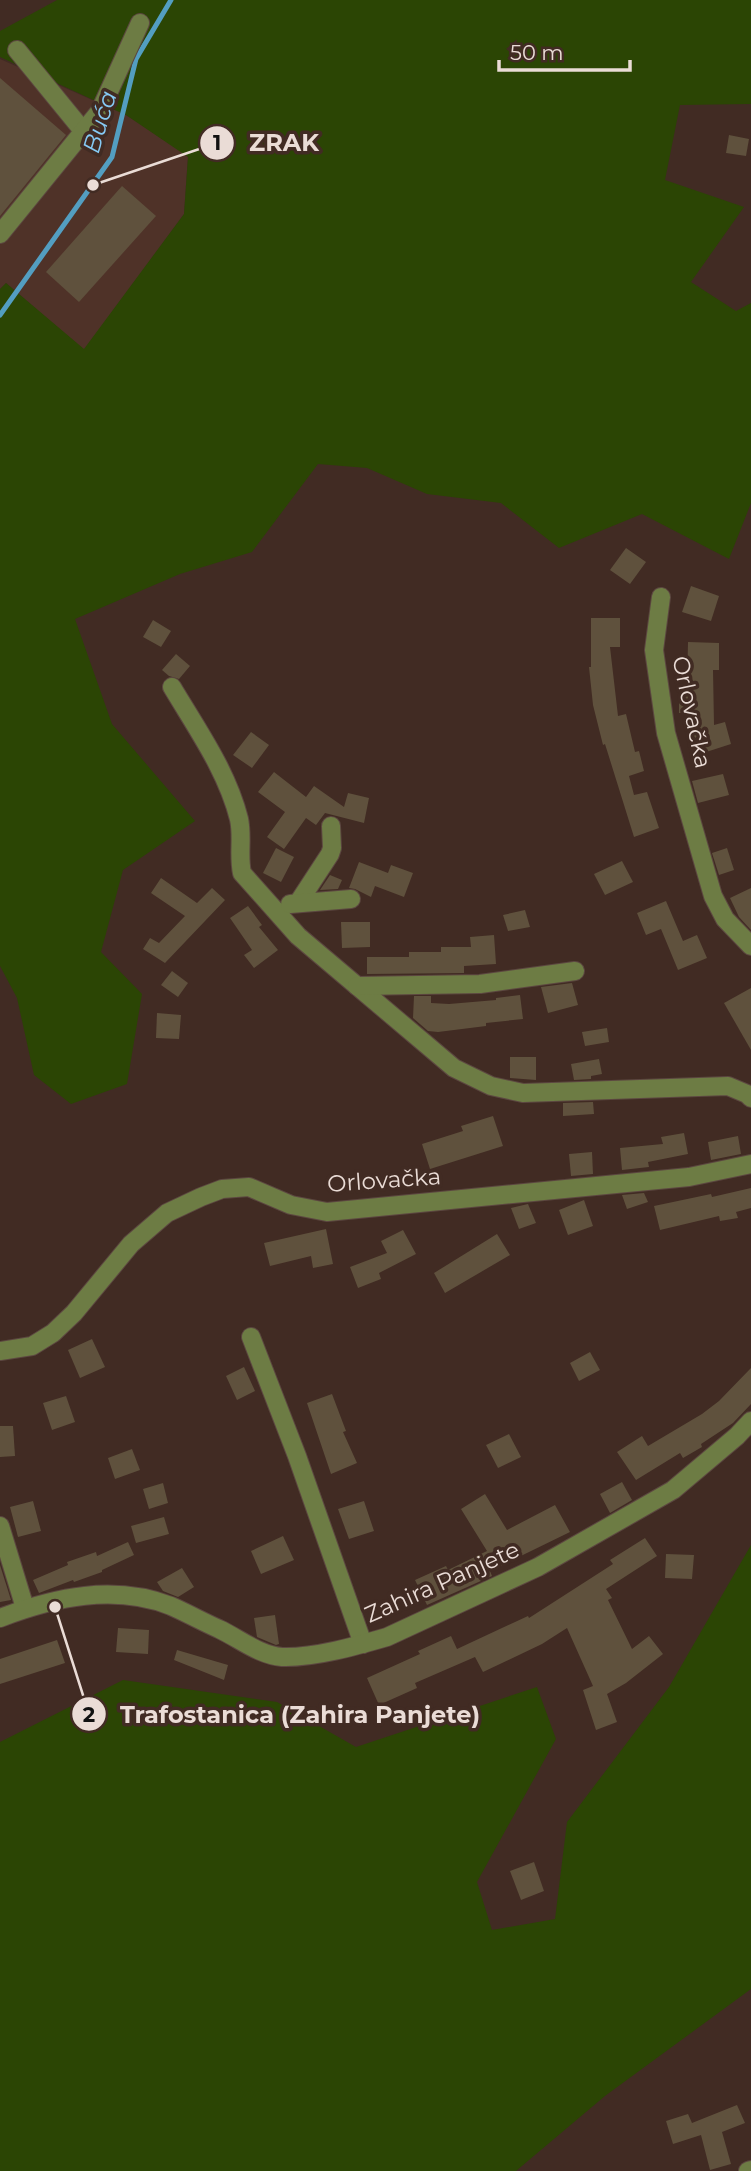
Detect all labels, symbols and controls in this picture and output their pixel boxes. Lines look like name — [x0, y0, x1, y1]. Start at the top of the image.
scale bar — [499, 28, 630, 72]
text: 50 m — [510, 40, 564, 65]
water label: Buća — [76, 87, 123, 157]
callout: ZRAK — [200, 120, 333, 165]
text: ZRAK — [249, 128, 320, 157]
text: 1 — [213, 130, 221, 155]
street label: Orlovačka — [666, 653, 718, 771]
street label: Orlovačka — [326, 1162, 442, 1198]
street label: Zahira Panjete — [360, 1535, 524, 1629]
callout: Trafostanica (Zahira Panjete) — [71, 1692, 494, 1737]
text: Trafostanica (Zahira Panjete) — [120, 1700, 480, 1729]
text: 2 — [83, 1702, 95, 1727]

